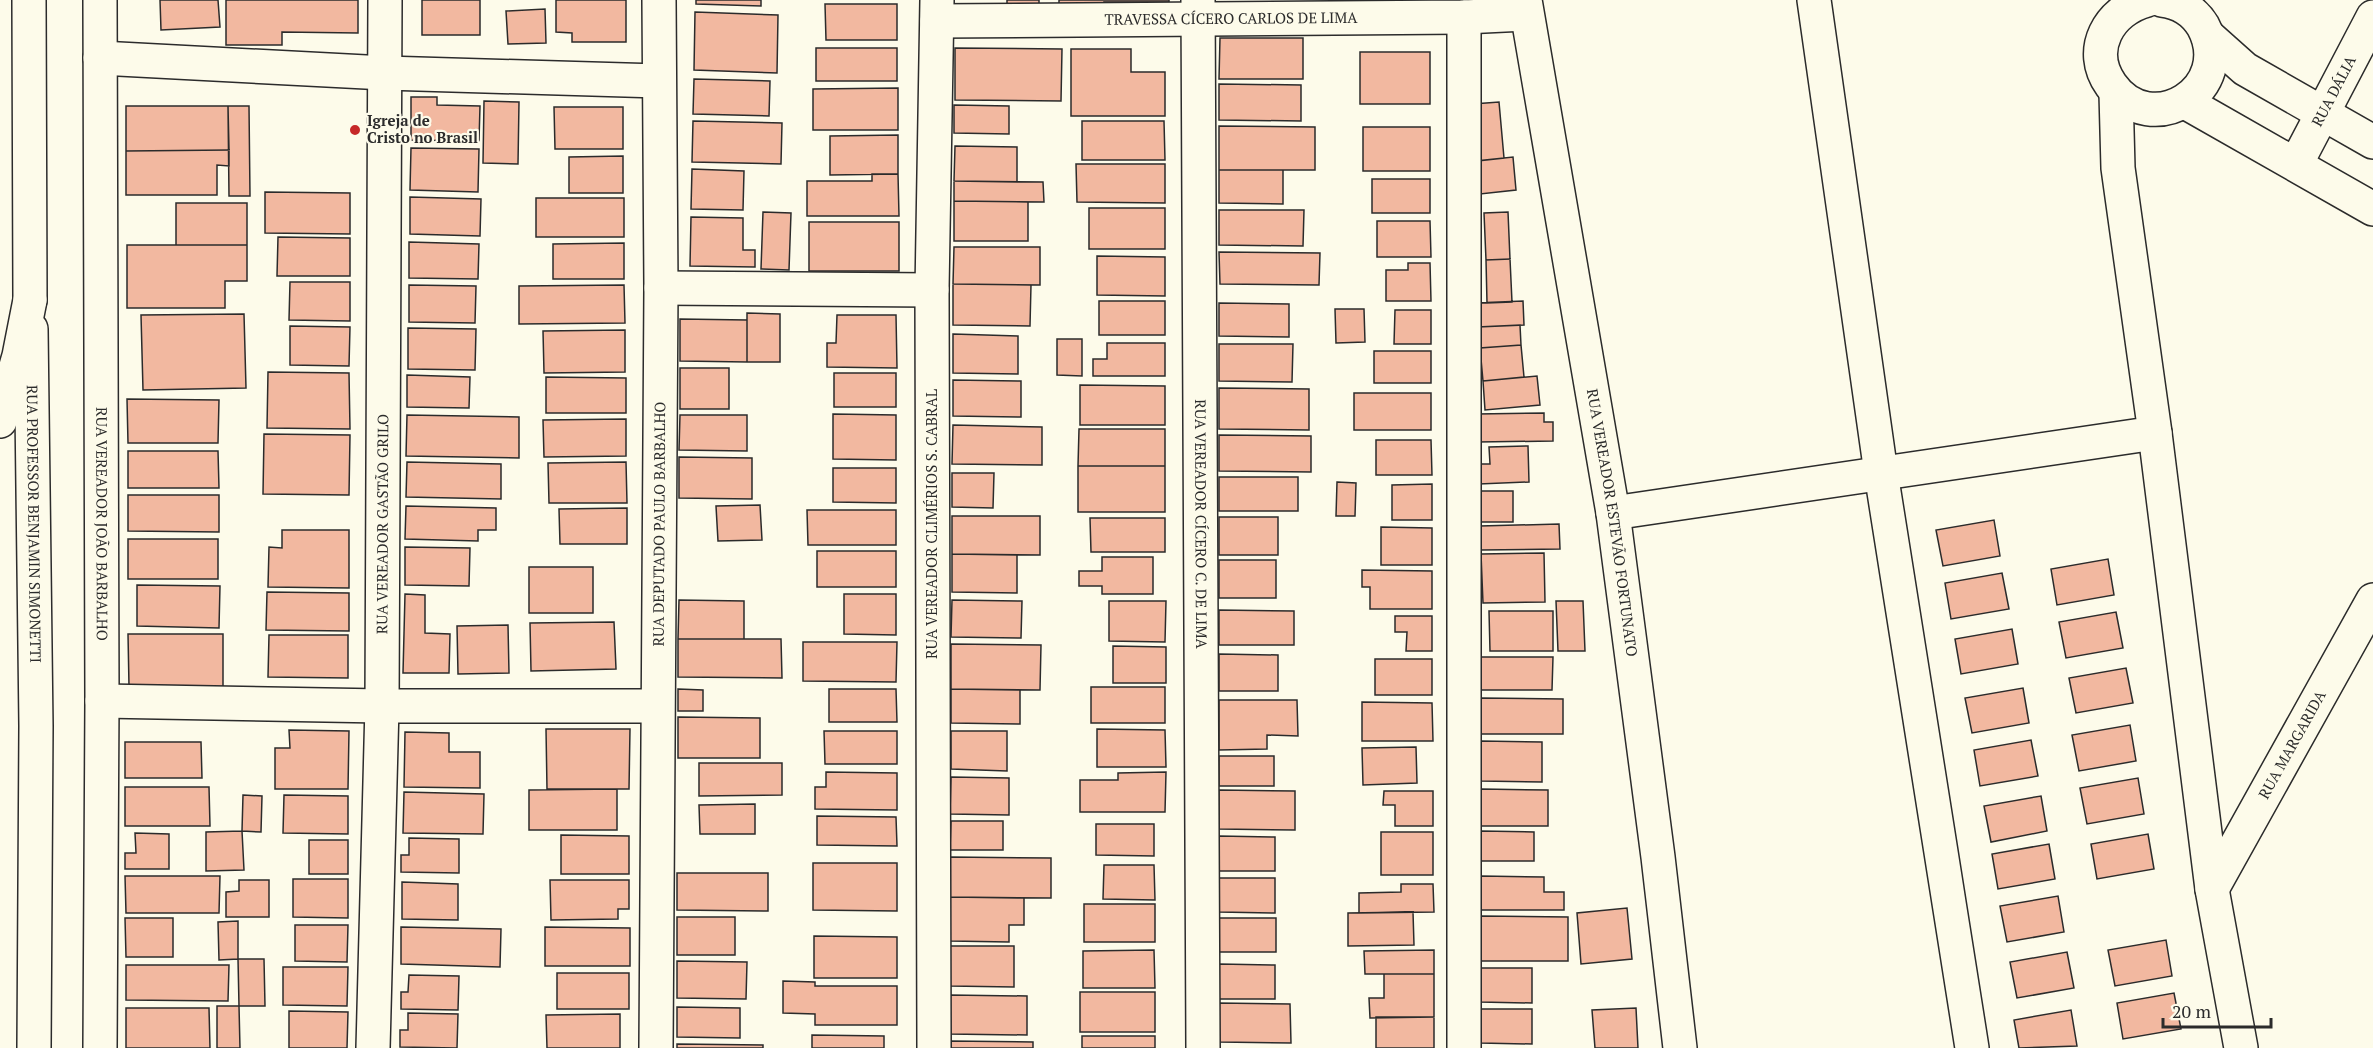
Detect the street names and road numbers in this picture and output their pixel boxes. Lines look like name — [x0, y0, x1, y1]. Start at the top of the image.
street label: TRAVESSA CÍCERO CARLOS DE LIMA — [1104, 7, 1358, 29]
street label: RUA DÁLIA — [2306, 51, 2360, 130]
street label: RUA PROFESSOR BENJAMIN SIMONETTI — [23, 385, 46, 663]
street label: RUA VEREADOR ESTEVÃO FORTUNATO — [1583, 387, 1643, 658]
street label: RUA VEREADOR CLIMÉRIOS S. CABRAL — [921, 389, 941, 659]
street label: RUA VEREADOR CÍCERO C. DE LIMA — [1191, 399, 1212, 649]
street label: RUA DEPUTADO PAULO BARBALHO — [648, 401, 669, 647]
street label: RUA VEREADOR JOÃO BARBALHO — [92, 407, 113, 641]
street label: RUA VEREADOR GASTÃO GRILO — [371, 414, 392, 634]
street label: RUA MARGARIDA — [2253, 686, 2330, 802]

